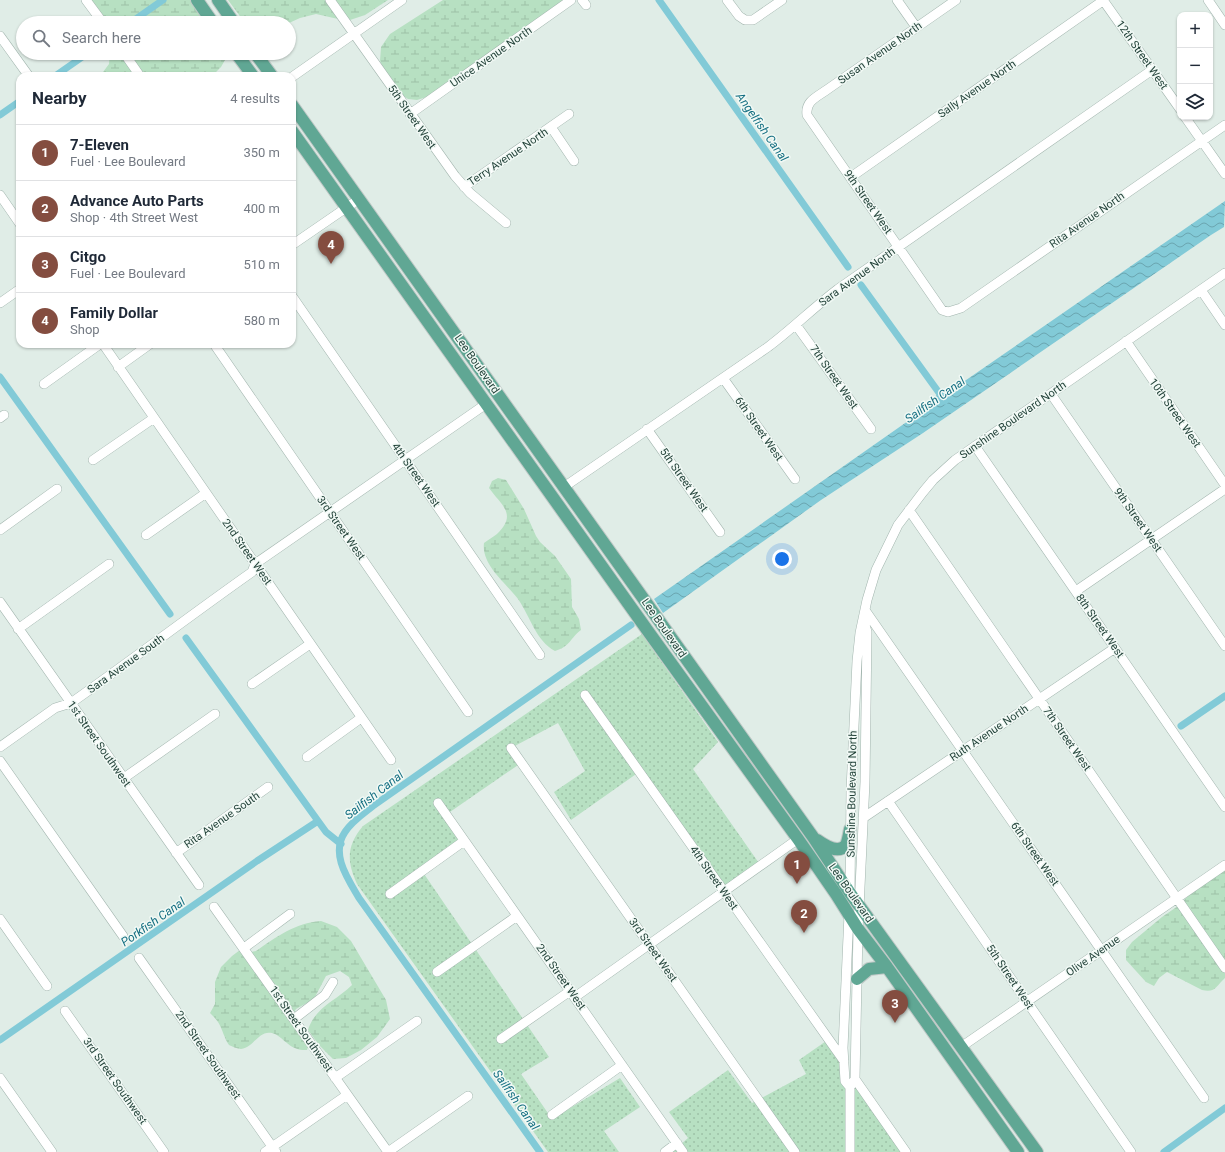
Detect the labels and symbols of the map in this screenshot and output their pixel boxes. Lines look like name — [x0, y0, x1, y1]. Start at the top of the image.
street label: 12th Street West — [1113, 18, 1171, 92]
street label: Susan Avenue North — [835, 19, 925, 87]
street label: Unice Avenue North — [448, 24, 534, 90]
street label: Sally Avenue North — [935, 57, 1019, 121]
street label: 5th Street West — [385, 83, 439, 152]
water label: Angelfish Canal — [732, 89, 791, 164]
street label: Terry Avenue North — [465, 125, 551, 189]
street label: 9th Street West — [841, 168, 895, 237]
street label: Rita Avenue North — [1047, 189, 1127, 251]
pin: 4 — [318, 231, 344, 264]
street label: Sara Avenue North — [816, 245, 898, 309]
street label: Lee Boulevard — [452, 332, 502, 396]
street label: 7th Street West — [807, 343, 861, 412]
water label: Sailfish Canal — [902, 374, 968, 426]
street label: 10th Street West — [1146, 376, 1204, 450]
street label: Sunshine Boulevard North — [957, 378, 1069, 462]
street label: 6th Street West — [732, 395, 786, 464]
street label: 4th Street West — [389, 441, 443, 510]
street label: 5th Street West — [657, 446, 711, 515]
street label: 9th Street West — [1111, 486, 1165, 555]
street label: 3rd Street West — [314, 493, 368, 563]
street label: 2nd Street West — [219, 516, 275, 588]
your location — [772, 549, 792, 569]
street label: 8th Street West — [1073, 592, 1127, 661]
street label: Lee Boulevard — [639, 596, 689, 660]
street label: Sara Avenue South — [85, 632, 167, 696]
street label: 1st Street Southwest — [64, 699, 134, 790]
street label: Ruth Avenue North — [947, 702, 1031, 764]
street label: 7th Street West — [1040, 705, 1094, 774]
street label: Sunshine Boulevard North — [844, 730, 860, 858]
water label: Sailfish Canal — [342, 768, 406, 822]
street label: Rita Avenue South — [182, 789, 262, 851]
street label: 6th Street West — [1008, 820, 1062, 889]
street label: 4th Street West — [687, 844, 741, 913]
pin: 1 — [784, 851, 810, 884]
street label: Lee Boulevard — [826, 861, 876, 925]
water label: Porkfish Canal — [118, 895, 188, 949]
pin: 2 — [791, 900, 817, 933]
street label: 3rd Street West — [626, 915, 680, 985]
street label: Olive Avenue — [1064, 933, 1123, 979]
street label: 2nd Street West — [533, 941, 589, 1013]
street label: 5th Street West — [984, 942, 1037, 1012]
street label: 1st Street Southwest — [266, 984, 336, 1075]
pin: 3 — [882, 990, 908, 1023]
street label: 2nd Street Southwest — [173, 1008, 244, 1102]
street label: 3rd Street Southwest — [80, 1035, 150, 1127]
water label: Sailfish Canal — [490, 1067, 542, 1133]

